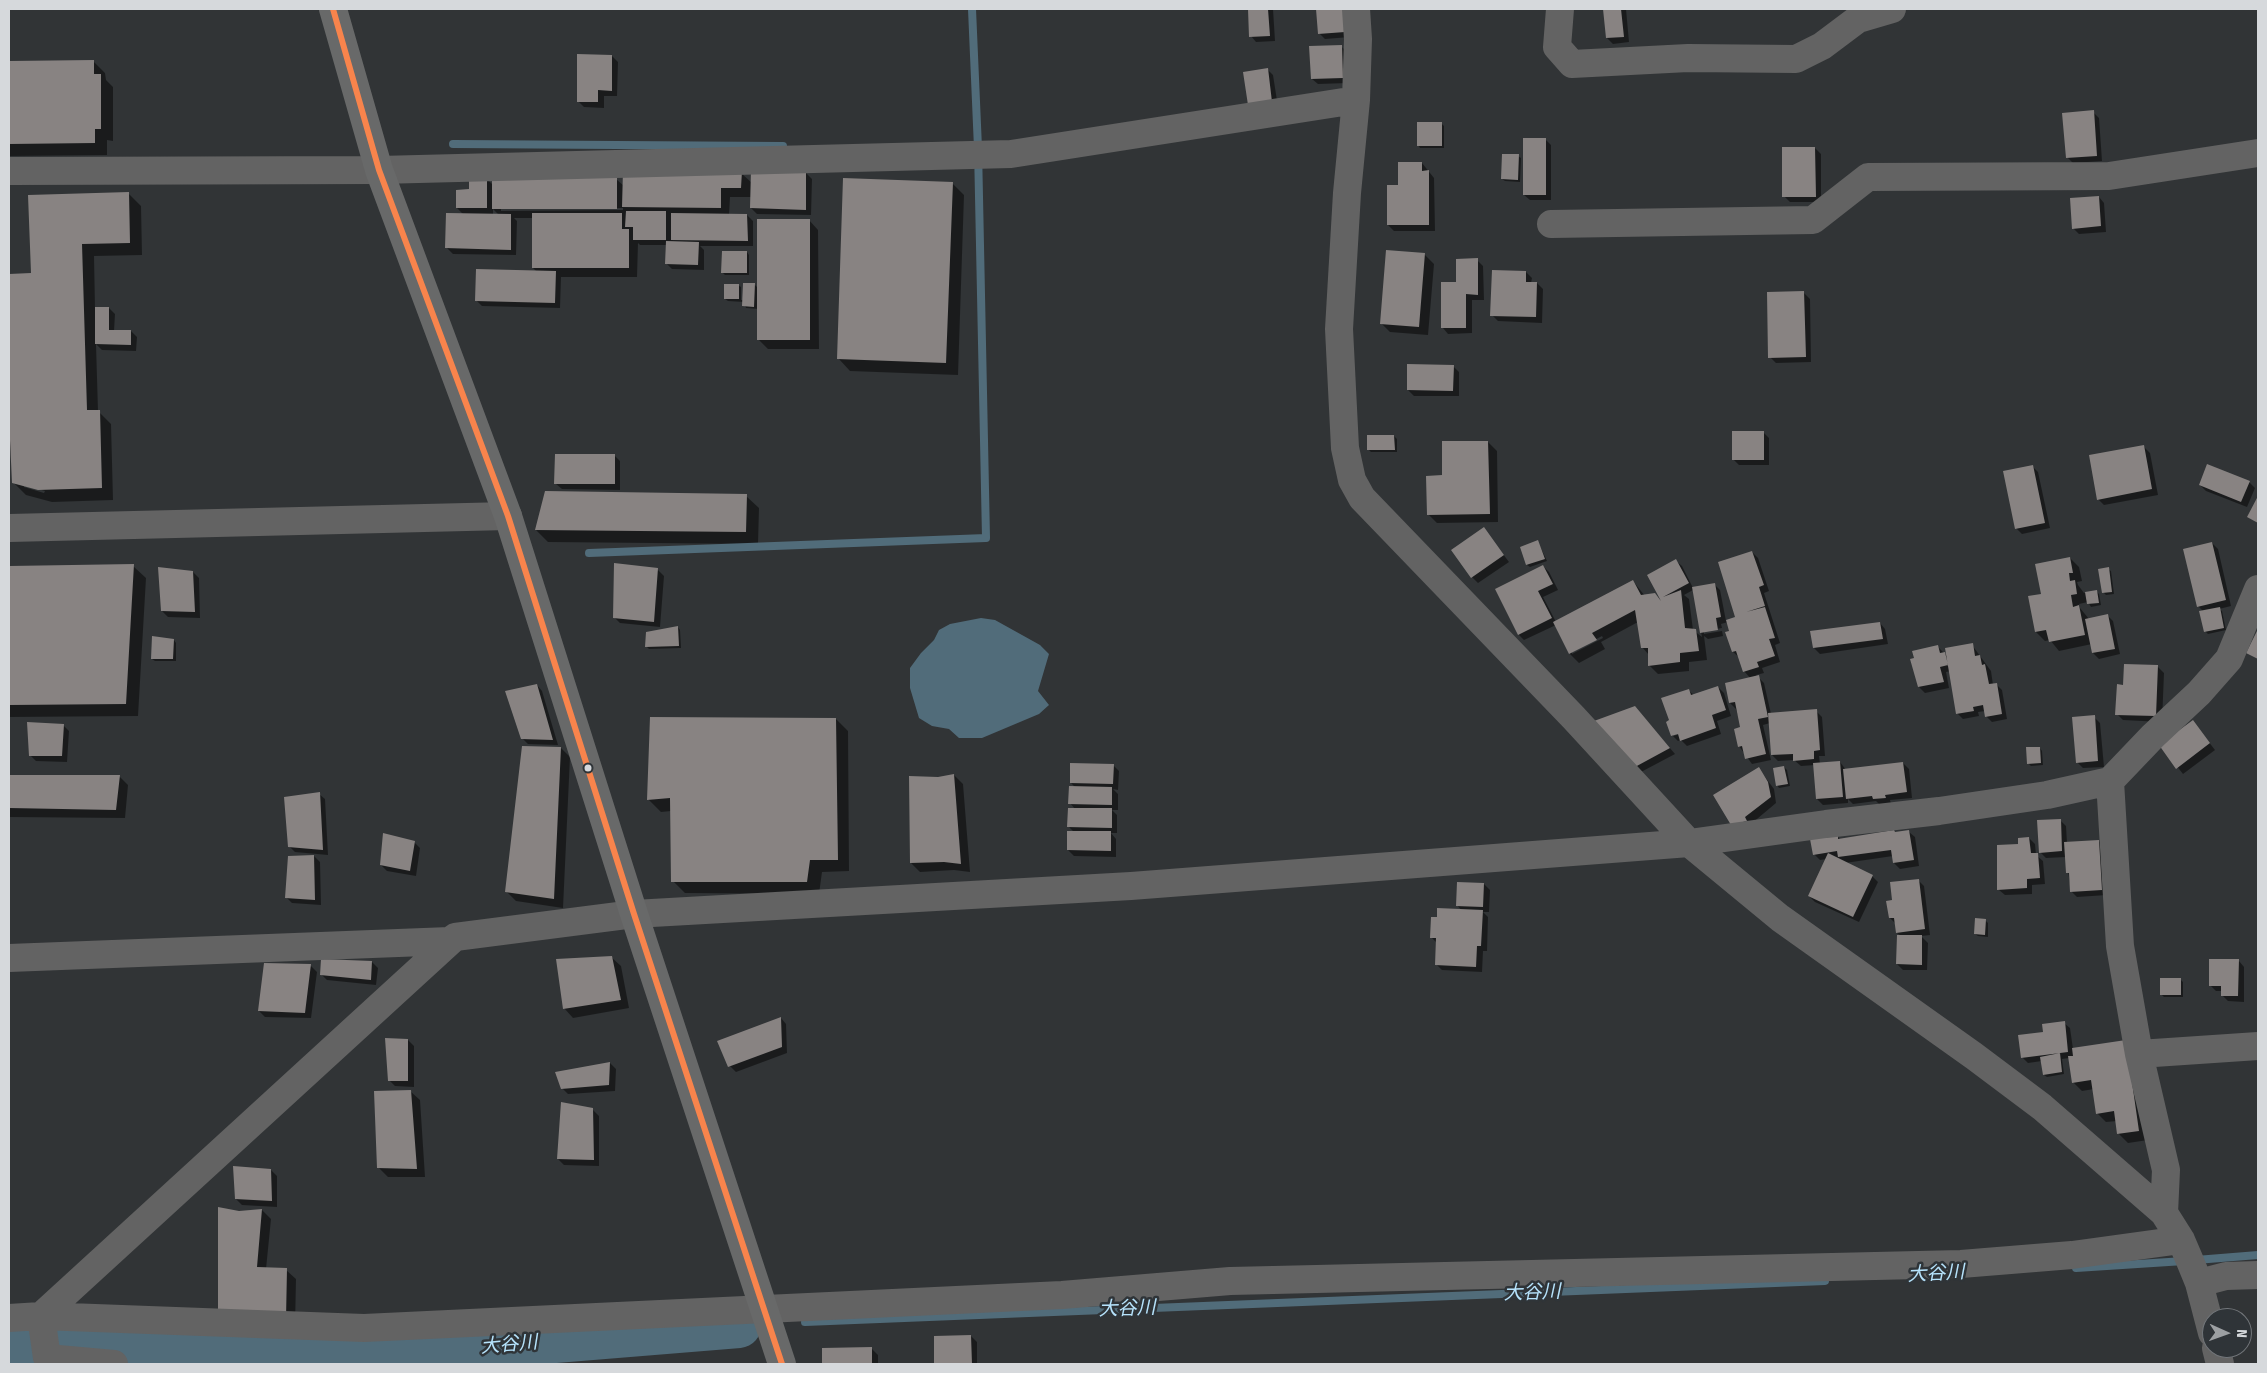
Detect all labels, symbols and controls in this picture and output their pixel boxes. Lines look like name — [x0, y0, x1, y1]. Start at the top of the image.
unlabelled marker — [583, 763, 593, 773]
water label: 大谷川 — [1907, 1261, 1965, 1287]
water label: 大谷川 — [1503, 1281, 1561, 1305]
water label: 大谷川 — [1098, 1297, 1156, 1321]
north arrow — [2202, 1308, 2252, 1358]
text: N — [2233, 1329, 2250, 1338]
water label: 大谷川 — [480, 1331, 538, 1359]

